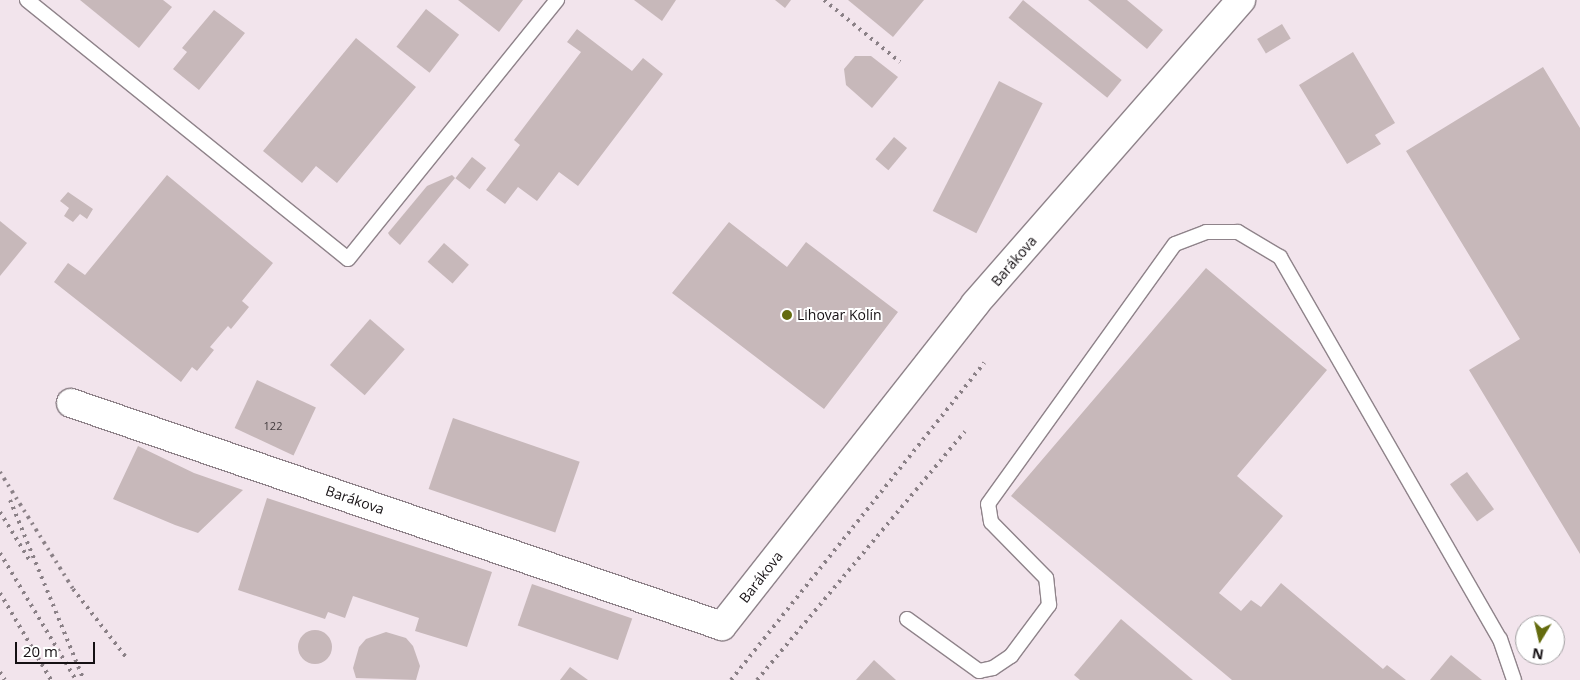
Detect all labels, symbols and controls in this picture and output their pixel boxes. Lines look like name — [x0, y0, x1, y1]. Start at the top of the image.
street label: Barákova — [988, 233, 1040, 289]
place label: Lihovar Kolín — [797, 307, 882, 323]
marker: Lihovar Kolín — [781, 309, 793, 321]
house number: 122 — [264, 419, 282, 433]
street label: Barákova — [323, 482, 387, 518]
street label: Barákova — [736, 548, 786, 606]
north arrow — [1515, 615, 1565, 665]
scale bar — [18, 632, 98, 664]
text: 20 m — [23, 641, 58, 661]
text: N — [1531, 644, 1545, 665]

